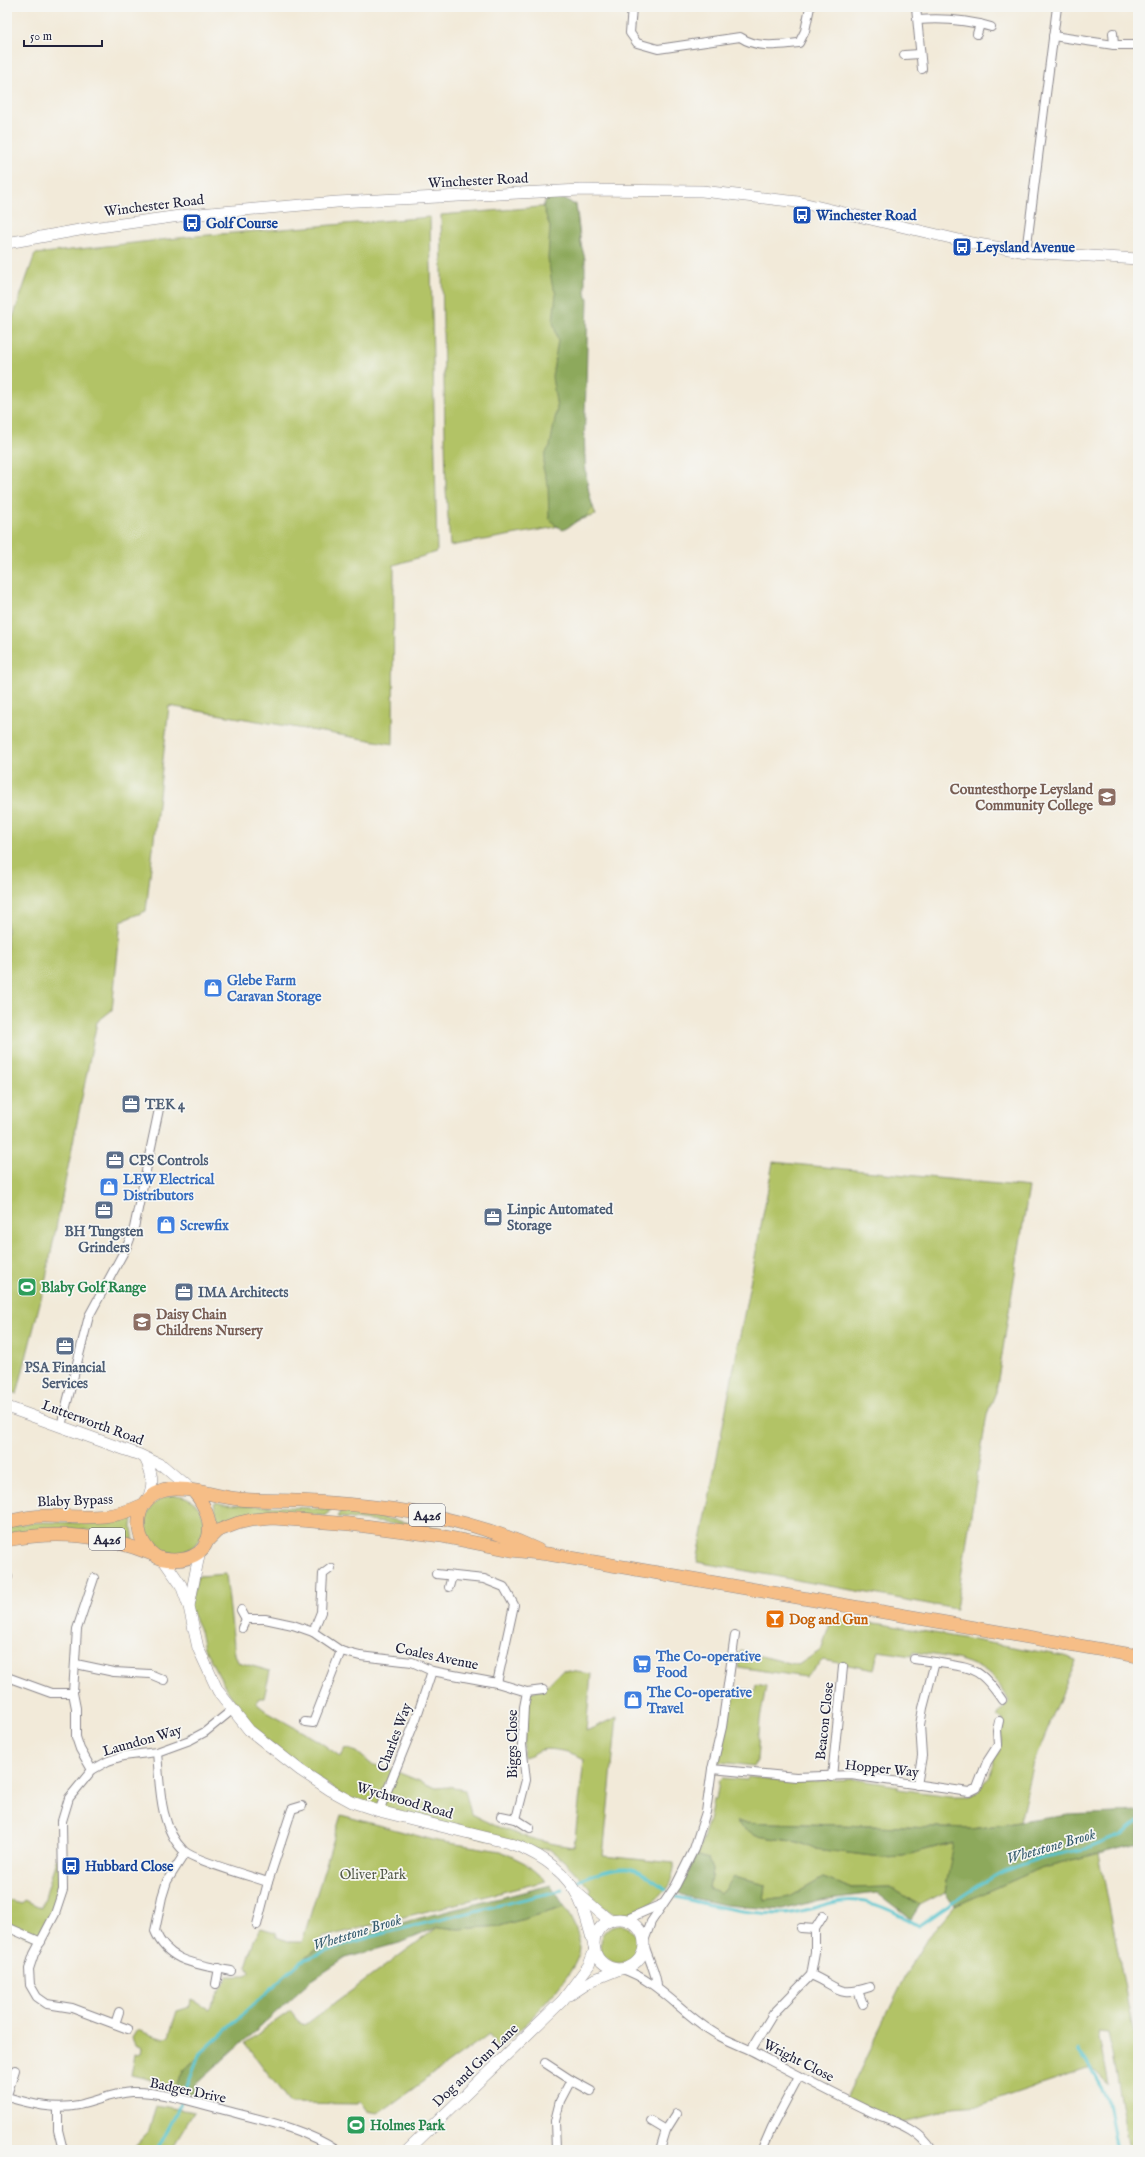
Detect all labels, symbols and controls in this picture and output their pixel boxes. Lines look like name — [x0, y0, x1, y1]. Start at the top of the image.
scale bar — [24, 22, 102, 48]
text: 50 m — [30, 29, 52, 44]
street label: Winchester Road — [427, 169, 529, 193]
street label: Winchester Road — [103, 191, 206, 221]
bus stop icon: Winchester Road — [791, 204, 813, 226]
place label: Winchester Road — [815, 207, 917, 225]
bus stop icon: Golf Course — [181, 212, 203, 234]
place label: Golf Course — [206, 215, 278, 233]
bus stop icon: Leysland Avenue — [951, 236, 973, 258]
place label: Leysland Avenue — [976, 239, 1076, 257]
place label: Countesthorpe Leysland Community College — [950, 781, 1094, 815]
school or university icon: Countesthorpe Leysland Community College — [1096, 786, 1118, 808]
place label: Glebe Farm Caravan Storage — [227, 972, 322, 1006]
shop icon: Glebe Farm Caravan Storage — [202, 977, 224, 999]
office icon: TEK 4 — [120, 1093, 142, 1115]
place label: TEK 4 — [144, 1096, 186, 1114]
office icon: CPS Controls — [104, 1149, 126, 1171]
place label: CPS Controls — [129, 1152, 209, 1170]
place label: LEW Electrical Distributors — [123, 1171, 216, 1205]
shop icon: LEW Electrical Distributors — [98, 1176, 120, 1198]
office icon: BH Tungsten Grinders — [93, 1199, 115, 1221]
place label: Linpic Automated Storage — [507, 1201, 614, 1235]
office icon: Linpic Automated Storage — [482, 1206, 504, 1228]
shop icon: Screwfix — [155, 1214, 177, 1236]
place label: Screwfix — [180, 1217, 229, 1235]
place label: BH Tungsten Grinders — [64, 1223, 144, 1257]
sports icon: Blaby Golf Range — [16, 1276, 38, 1298]
place label: Blaby Golf Range — [41, 1279, 147, 1297]
office icon: IMA Architects — [173, 1281, 195, 1303]
place label: IMA Architects — [198, 1284, 289, 1302]
place label: Daisy Chain Childrens Nursery — [156, 1306, 264, 1340]
school or university icon: Daisy Chain Childrens Nursery — [131, 1311, 153, 1333]
office icon: PSA Financial Services — [54, 1335, 76, 1357]
place label: PSA Financial Services — [24, 1359, 107, 1393]
street label: Lutterworth Road — [39, 1396, 147, 1450]
street label: Blaby Bypass — [37, 1491, 113, 1511]
road number: A426 — [409, 1504, 445, 1526]
road number: A426 — [89, 1528, 125, 1550]
bar icon: Dog and Gun — [764, 1608, 786, 1630]
place label: Dog and Gun — [789, 1611, 869, 1629]
street label: Coales Avenue — [394, 1639, 481, 1675]
place label: The Co-operative Food — [655, 1648, 762, 1682]
supermarket icon: The Co-operative Food — [631, 1653, 653, 1675]
street label: Beacon Close — [812, 1681, 838, 1761]
place label: The Co-operative Travel — [646, 1684, 753, 1718]
shop icon: The Co-operative Travel — [622, 1689, 644, 1711]
street label: Charles Way — [374, 1700, 416, 1774]
street label: Biggs Close — [504, 1709, 522, 1778]
street label: Laundon Way — [101, 1721, 184, 1761]
street label: Hopper Way — [844, 1756, 920, 1782]
street label: Wychwood Road — [354, 1779, 456, 1823]
water label: Whetstone Brook — [1005, 1825, 1098, 1868]
bus stop icon: Hubbard Close — [60, 1855, 82, 1877]
place label: Hubbard Close — [85, 1858, 174, 1876]
park label: Oliver Park — [340, 1866, 407, 1884]
water label: Whetstone Brook — [311, 1910, 404, 1955]
street label: Dog and Gun Lane — [429, 2020, 523, 2111]
street label: Wright Close — [760, 2035, 837, 2087]
street label: Badger Drive — [148, 2074, 228, 2108]
sports icon: Holmes Park — [345, 2114, 367, 2136]
place label: Holmes Park — [370, 2117, 445, 2135]

